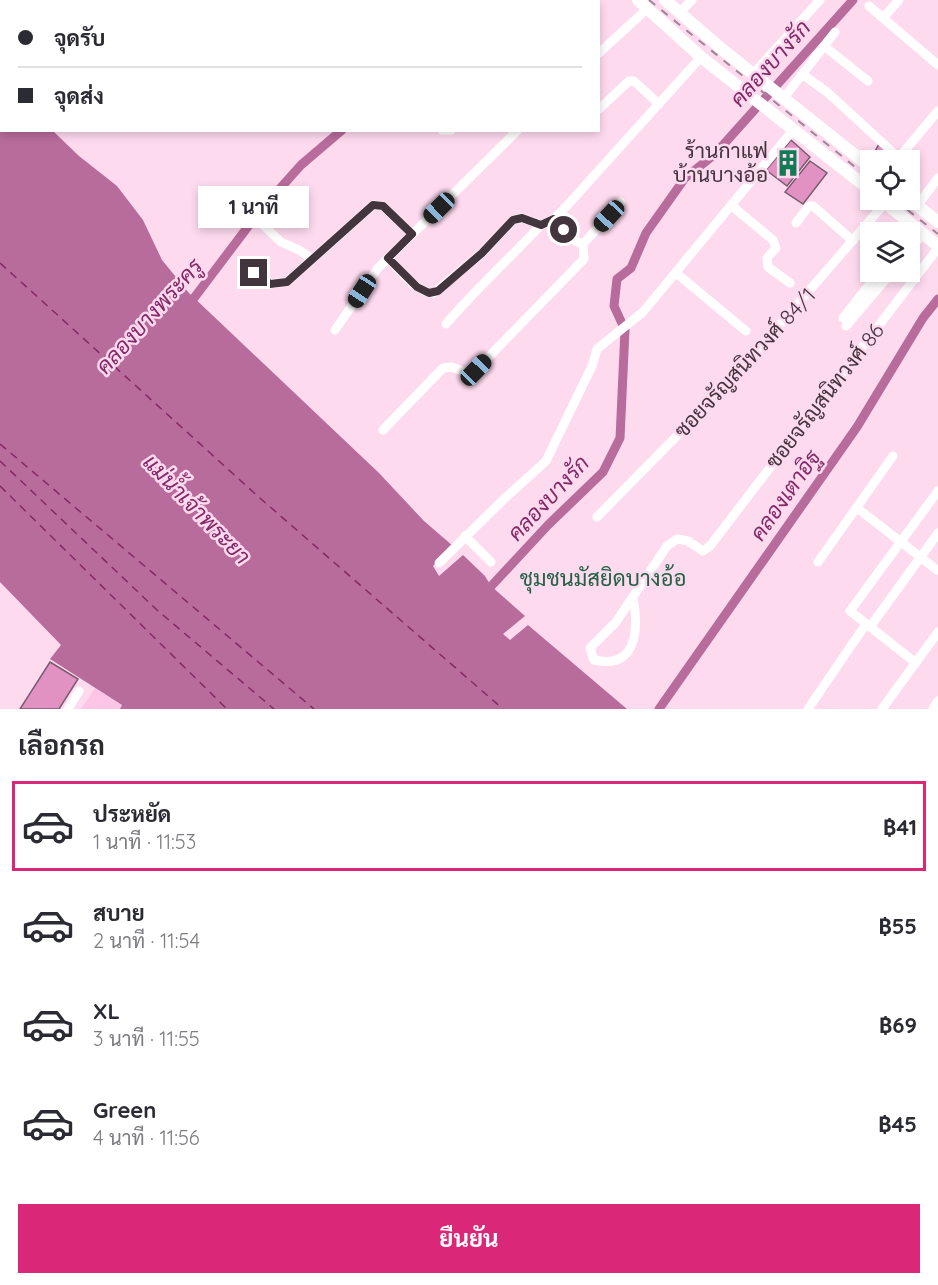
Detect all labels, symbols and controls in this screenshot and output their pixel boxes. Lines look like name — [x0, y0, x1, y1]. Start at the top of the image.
water label: คลองบางรัก — [724, 14, 816, 112]
text: จุดรับ — [54, 24, 105, 52]
text: จุดส่ง — [54, 82, 104, 110]
place label: ร้านกาแฟ บ้านบางอ้อ — [673, 137, 768, 187]
building icon: ร้านกาแฟ บ้านบางอ้อ — [773, 148, 803, 178]
map controls — [860, 150, 920, 282]
button: locate — [860, 150, 920, 210]
callout: 1 นาที — [198, 186, 310, 228]
car — [420, 189, 458, 227]
text: 1 นาที — [228, 194, 279, 219]
car — [590, 197, 628, 235]
route start — [550, 216, 577, 243]
button: layers — [860, 222, 920, 282]
water label: คลองบางพระครู — [90, 251, 211, 381]
route end — [240, 259, 267, 286]
car — [345, 271, 379, 311]
street label: ซอยจรัญสนิทวงศ์ 84/1 — [668, 282, 821, 443]
street label: ซอยจรัญสนิทวงศ์ 86 — [759, 318, 889, 473]
car — [457, 351, 495, 389]
water label: คลองเตาอิฐ — [744, 443, 829, 547]
water label: แม่น้ำเจ้าพระยา — [138, 445, 260, 570]
water label: คลองบางรัก — [501, 449, 595, 547]
district label: ชุมชนมัสยิดบางอ้อ — [520, 564, 686, 594]
text: เลือกรถ — [18, 728, 105, 762]
icon: car — [21, 799, 75, 853]
text: ประหยัด — [93, 800, 171, 828]
text: ฿41 — [883, 813, 917, 841]
text: 1 นาที · 11:53 — [93, 829, 196, 854]
icon: car — [21, 898, 75, 952]
text: สบาย — [93, 899, 145, 927]
text: ฿55 — [878, 912, 917, 940]
text: 2 นาที · 11:54 — [93, 928, 200, 953]
icon: car — [21, 997, 75, 1051]
text: XL — [93, 997, 120, 1025]
text: ฿69 — [879, 1011, 917, 1039]
text: 3 นาที · 11:55 — [93, 1026, 200, 1051]
icon: car — [21, 1096, 75, 1150]
text: Green — [93, 1096, 156, 1124]
text: ฿45 — [878, 1110, 917, 1138]
text: 4 นาที · 11:56 — [93, 1125, 200, 1150]
button: ยืนยัน — [18, 1204, 920, 1273]

